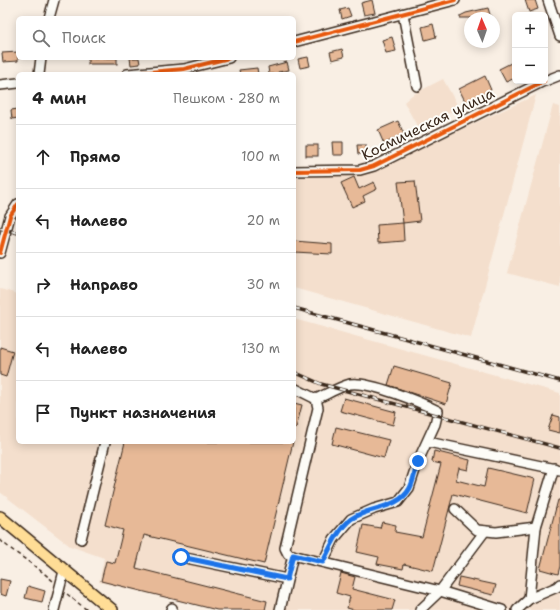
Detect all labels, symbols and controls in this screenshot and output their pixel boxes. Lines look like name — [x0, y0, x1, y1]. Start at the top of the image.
north arrow — [464, 12, 500, 48]
map controls — [512, 12, 548, 84]
button: + — [512, 12, 548, 48]
search box — [16, 16, 296, 60]
icon: search — [30, 27, 52, 49]
text: Поиск — [62, 28, 106, 48]
button: − — [512, 48, 548, 84]
street label: Космическая улица — [358, 83, 499, 165]
text: 4 мин — [32, 87, 87, 109]
text: Пешком · 280 m — [173, 90, 280, 107]
icon: ahead — [32, 146, 54, 168]
text: Прямо — [70, 147, 120, 167]
text: 100 m — [241, 148, 280, 165]
icon: left — [32, 210, 54, 232]
text: Налево — [70, 211, 128, 231]
text: 20 m — [247, 212, 280, 229]
icon: right — [32, 274, 54, 296]
text: Направо — [70, 275, 138, 295]
text: 30 m — [246, 276, 280, 293]
icon: left — [32, 338, 54, 360]
text: Налево — [70, 339, 128, 359]
text: 130 m — [242, 340, 280, 357]
icon: arrive — [32, 402, 54, 424]
text: Пункт назначения — [70, 403, 216, 423]
route end — [409, 452, 427, 470]
route start — [172, 548, 190, 566]

